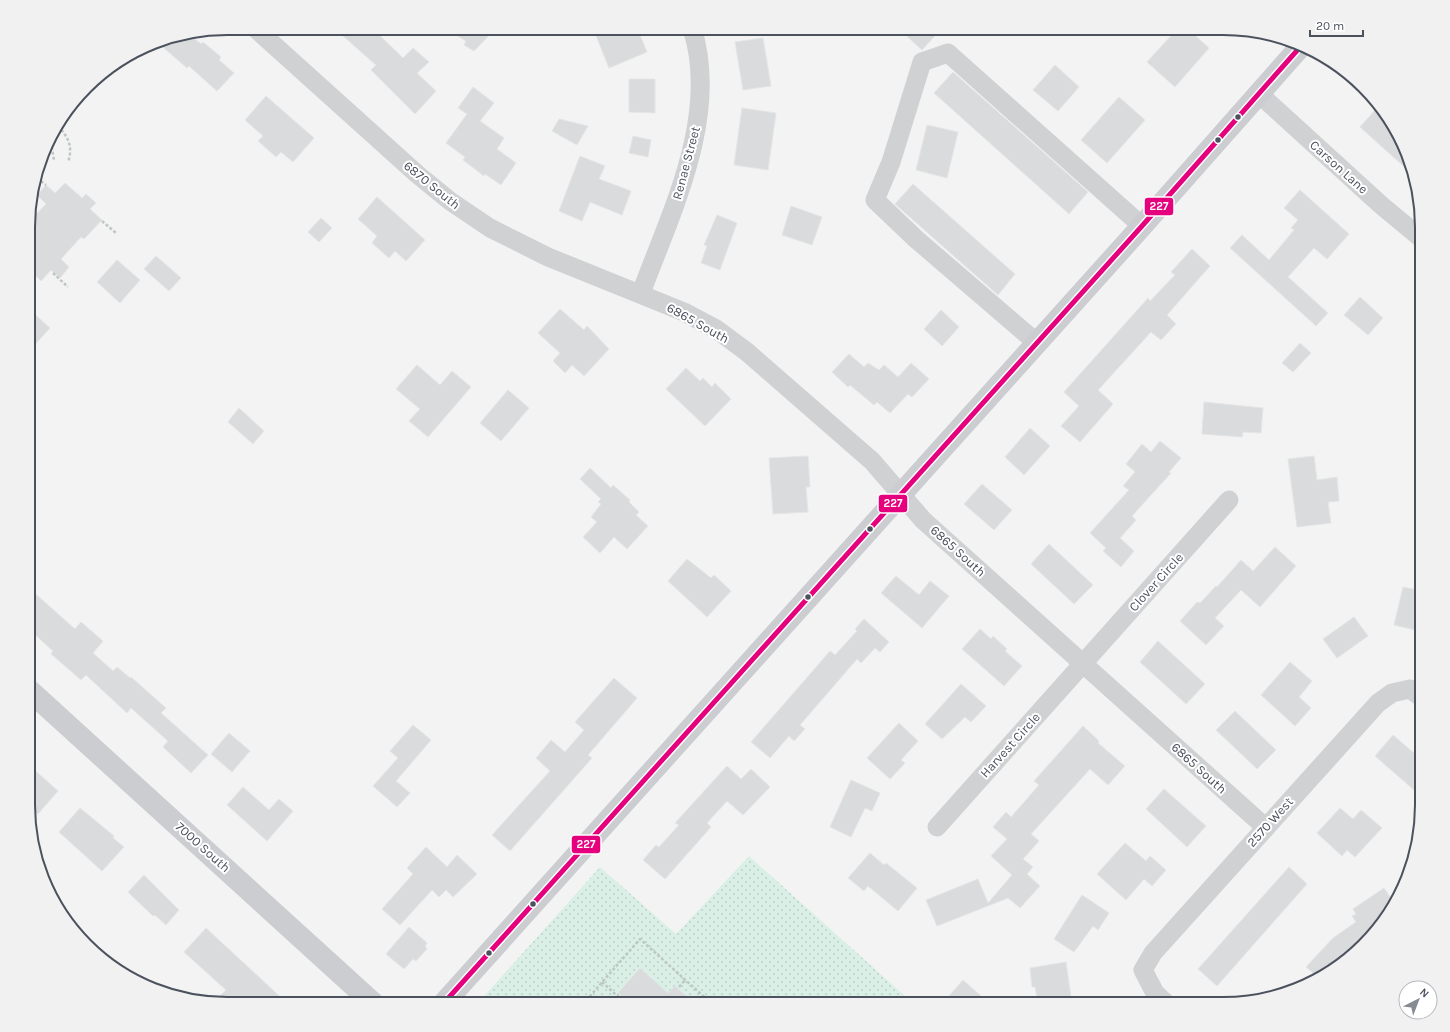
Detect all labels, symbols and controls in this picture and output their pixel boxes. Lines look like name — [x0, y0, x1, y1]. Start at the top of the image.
scale bar — [1310, 12, 1363, 38]
text: 20 m — [1316, 19, 1344, 33]
unlabelled marker — [1233, 112, 1243, 122]
street label: Renae Street — [669, 125, 703, 201]
unlabelled marker — [1213, 135, 1223, 145]
street label: Carson Lane — [1307, 137, 1371, 197]
street label: 6870 South — [401, 158, 463, 212]
line badge: 227 — [1144, 197, 1174, 216]
text: 227 — [1150, 200, 1169, 213]
street label: 6865 South — [664, 300, 732, 346]
line badge: 227 — [878, 494, 908, 513]
text: 227 — [884, 497, 903, 510]
street label: 6865 South — [927, 522, 989, 580]
unlabelled marker — [865, 524, 875, 534]
street label: Clover Circle — [1126, 550, 1186, 614]
unlabelled marker — [803, 592, 813, 602]
street label: Harvest Circle — [977, 709, 1043, 781]
street label: 6865 South — [1168, 739, 1230, 797]
street label: 2570 West — [1244, 794, 1296, 850]
street label: 7000 South — [173, 819, 233, 875]
line badge: 227 — [571, 835, 601, 854]
text: 227 — [577, 838, 596, 851]
unlabelled marker — [528, 899, 538, 909]
unlabelled marker — [484, 948, 494, 958]
north arrow — [1398, 980, 1438, 1020]
text: N — [1417, 985, 1432, 1000]

